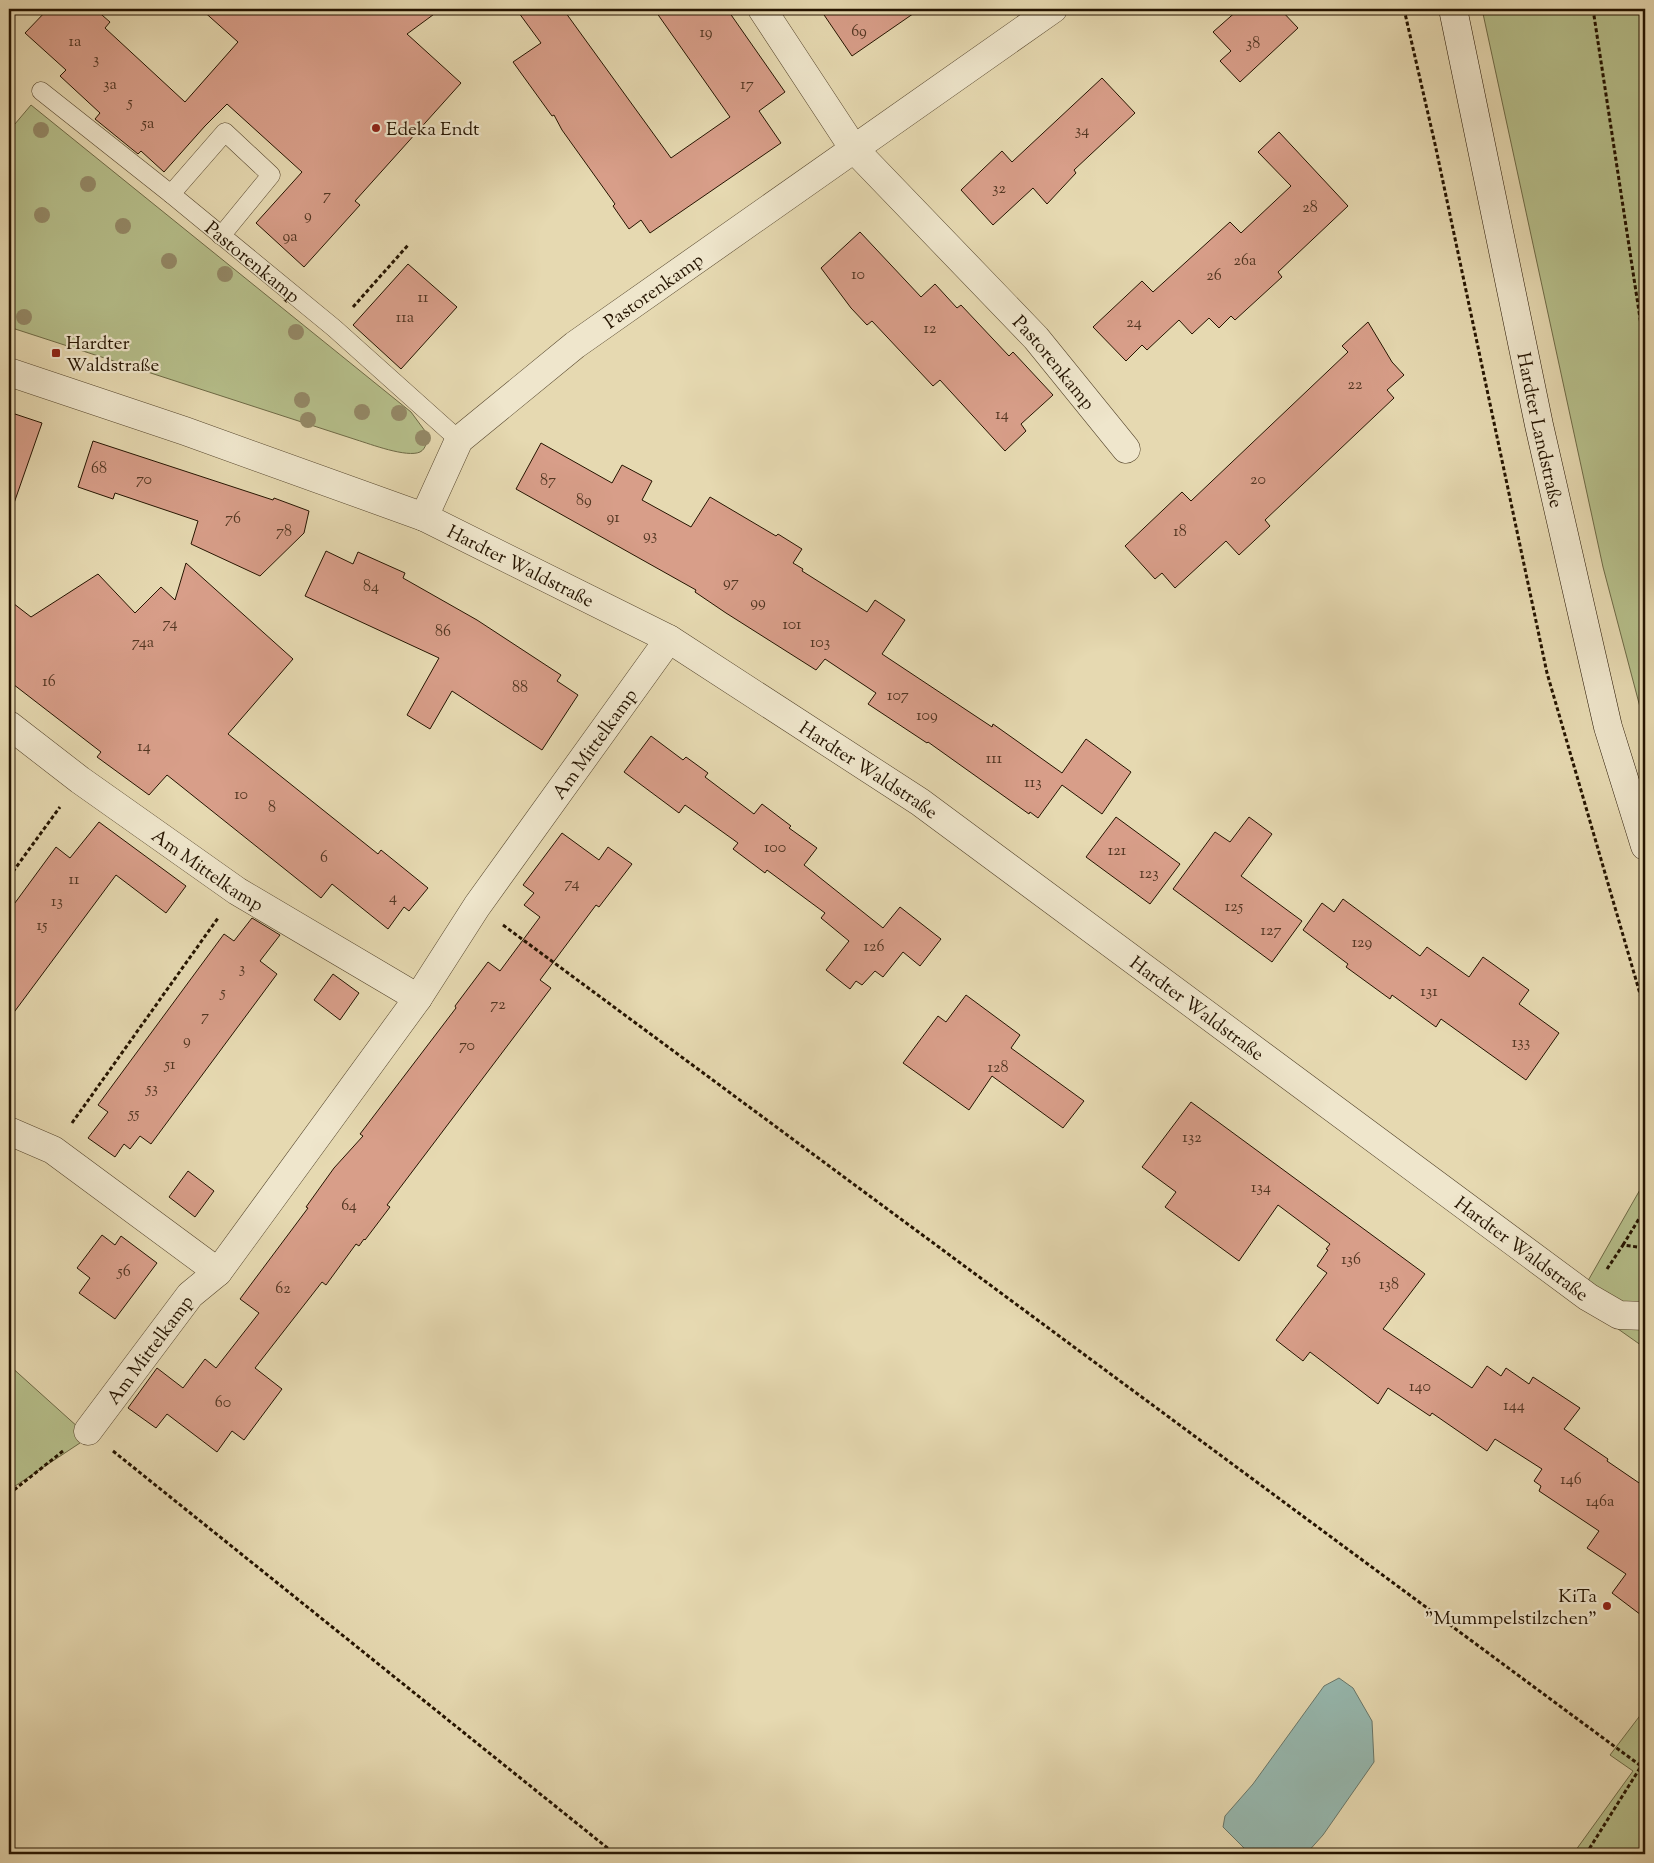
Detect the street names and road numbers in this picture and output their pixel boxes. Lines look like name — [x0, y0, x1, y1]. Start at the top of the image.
street label: Pastorenkamp — [198, 216, 305, 311]
street label: Pastorenkamp — [599, 248, 710, 337]
street label: Pastorenkamp — [1005, 310, 1100, 417]
street label: Hardter Landstraße — [1508, 350, 1569, 511]
street label: Hardter Waldstraße — [442, 520, 598, 616]
street label: Am Mittelkamp — [547, 684, 645, 806]
street label: Hardter Waldstraße — [793, 716, 943, 827]
street label: Am Mittelkamp — [145, 824, 268, 920]
street label: Hardter Waldstraße — [1123, 951, 1269, 1069]
street label: Hardter Waldstraße — [1448, 1191, 1594, 1309]
street label: Am Mittelkamp — [101, 1291, 201, 1411]

